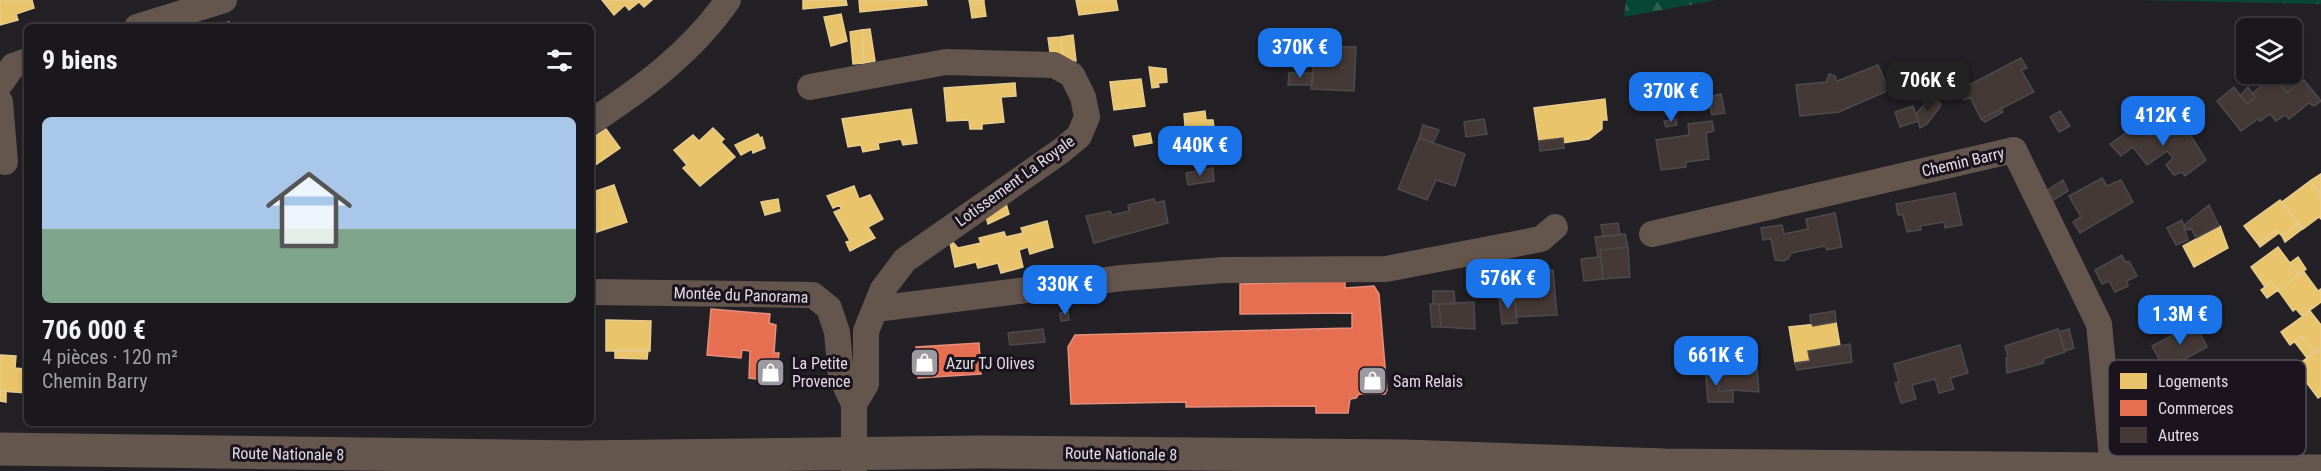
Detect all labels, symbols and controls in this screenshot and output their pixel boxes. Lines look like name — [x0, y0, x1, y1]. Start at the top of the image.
map controls — [2236, 18, 2302, 84]
button: layers — [2236, 18, 2302, 84]
pin: 370K € — [1251, 28, 1349, 79]
text: 370K € — [1272, 35, 1328, 59]
icon: filters — [543, 44, 576, 77]
text: 9 biens — [42, 45, 118, 75]
pin: 706K € — [1879, 61, 1977, 112]
text: 706K € — [1900, 68, 1956, 92]
pin: 370K € — [1622, 72, 1720, 123]
text: 370K € — [1643, 79, 1699, 103]
pin: 412K € — [2114, 96, 2212, 147]
text: 412K € — [2135, 103, 2191, 127]
pin: 440K € — [1151, 126, 1249, 177]
street label: Lotissement La Royale — [952, 131, 1078, 231]
text: 440K € — [1172, 133, 1228, 157]
street label: Chemin Barry — [1920, 143, 2007, 181]
icon: home — [255, 156, 363, 264]
pin: 576K € — [1459, 259, 1557, 310]
pin: 330K € — [1016, 265, 1114, 316]
text: 576K € — [1480, 266, 1536, 290]
text: 330K € — [1037, 272, 1093, 296]
street label: Montée du Panorama — [673, 283, 809, 307]
pin: 1.3M € — [2131, 295, 2229, 346]
text: 1.3M € — [2152, 302, 2208, 326]
text: 706 000 € — [42, 315, 146, 345]
pin: 661K € — [1667, 336, 1765, 387]
text: 661K € — [1688, 343, 1744, 367]
text: 4 pièces · 120 m² — [42, 345, 178, 369]
shop icon: Azur TJ Olives — [909, 347, 941, 379]
place label: La Petite Provence — [792, 354, 850, 391]
place label: Azur TJ Olives — [946, 354, 1035, 373]
shop icon: La Petite Provence — [755, 356, 787, 388]
legend — [2108, 360, 2306, 456]
shop icon: Sam Relais — [1356, 365, 1388, 397]
text: Chemin Barry — [42, 369, 148, 393]
place label: Sam Relais — [1393, 372, 1463, 391]
text: Logements — [2158, 372, 2228, 391]
text: Commerces — [2158, 399, 2234, 418]
text: Autres — [2158, 426, 2199, 445]
street label: Route Nationale 8 — [232, 444, 344, 464]
street label: Route Nationale 8 — [1065, 444, 1177, 464]

